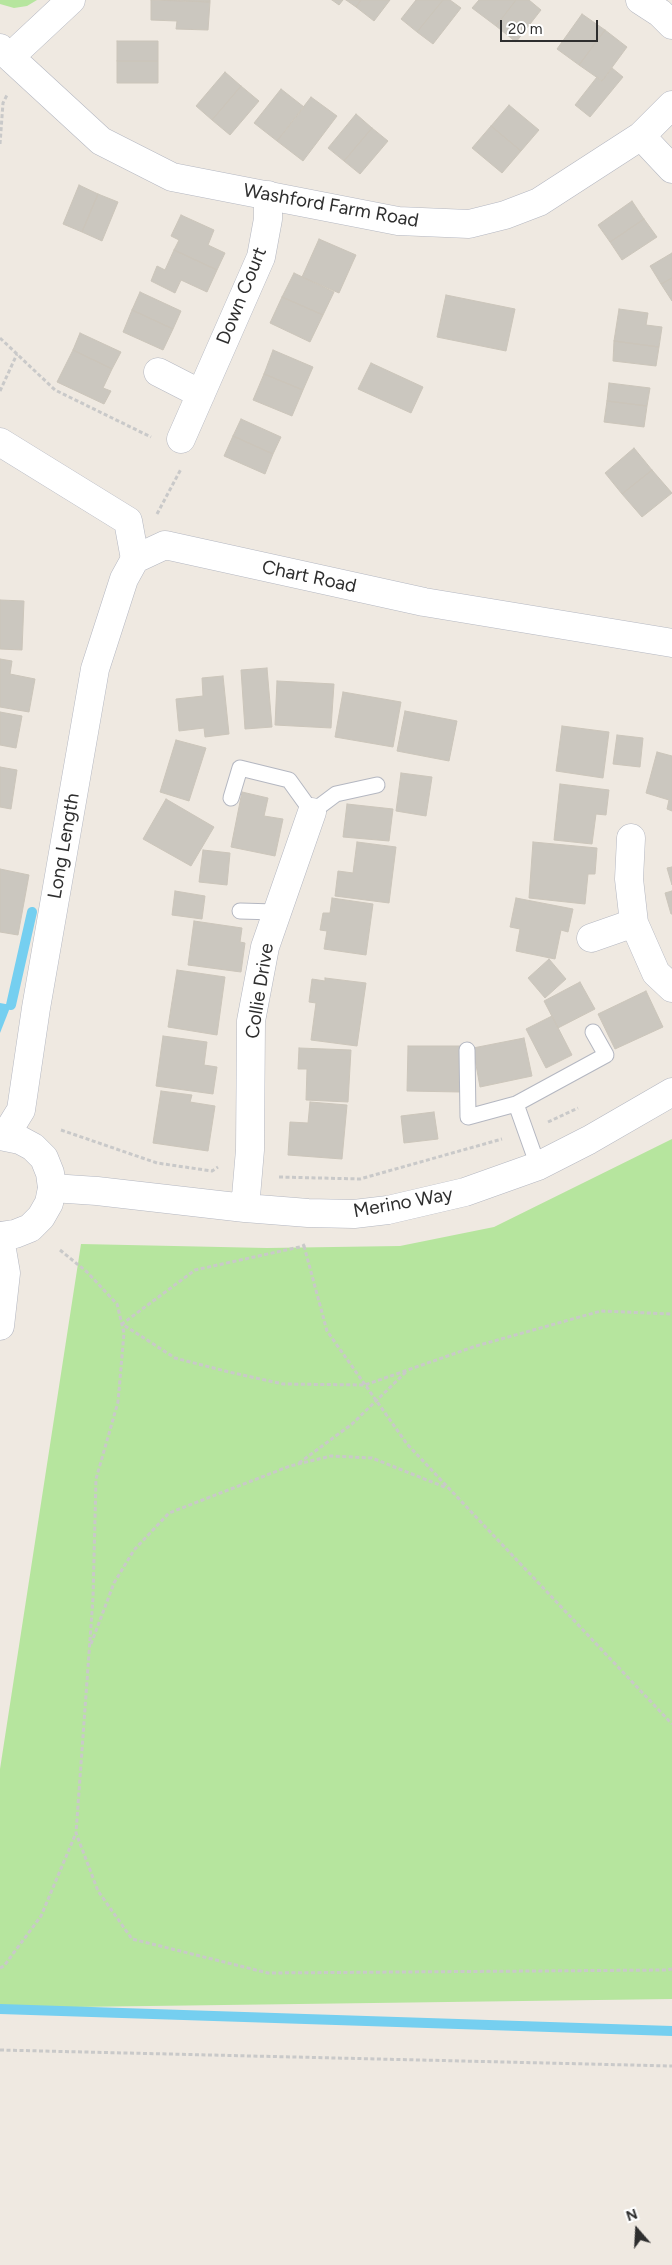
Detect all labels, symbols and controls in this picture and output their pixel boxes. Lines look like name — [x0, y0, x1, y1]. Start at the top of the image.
scale bar — [502, 10, 600, 42]
text: 20 m — [508, 20, 542, 38]
street label: Washford Farm Road — [241, 179, 421, 233]
street label: Down Court — [212, 244, 272, 348]
street label: Chart Road — [260, 556, 358, 598]
street label: Long Length — [43, 791, 85, 901]
street label: Collie Drive — [241, 942, 279, 1040]
street label: Merino Way — [351, 1183, 455, 1223]
north arrow — [612, 2205, 662, 2255]
text: N — [624, 2206, 640, 2225]

